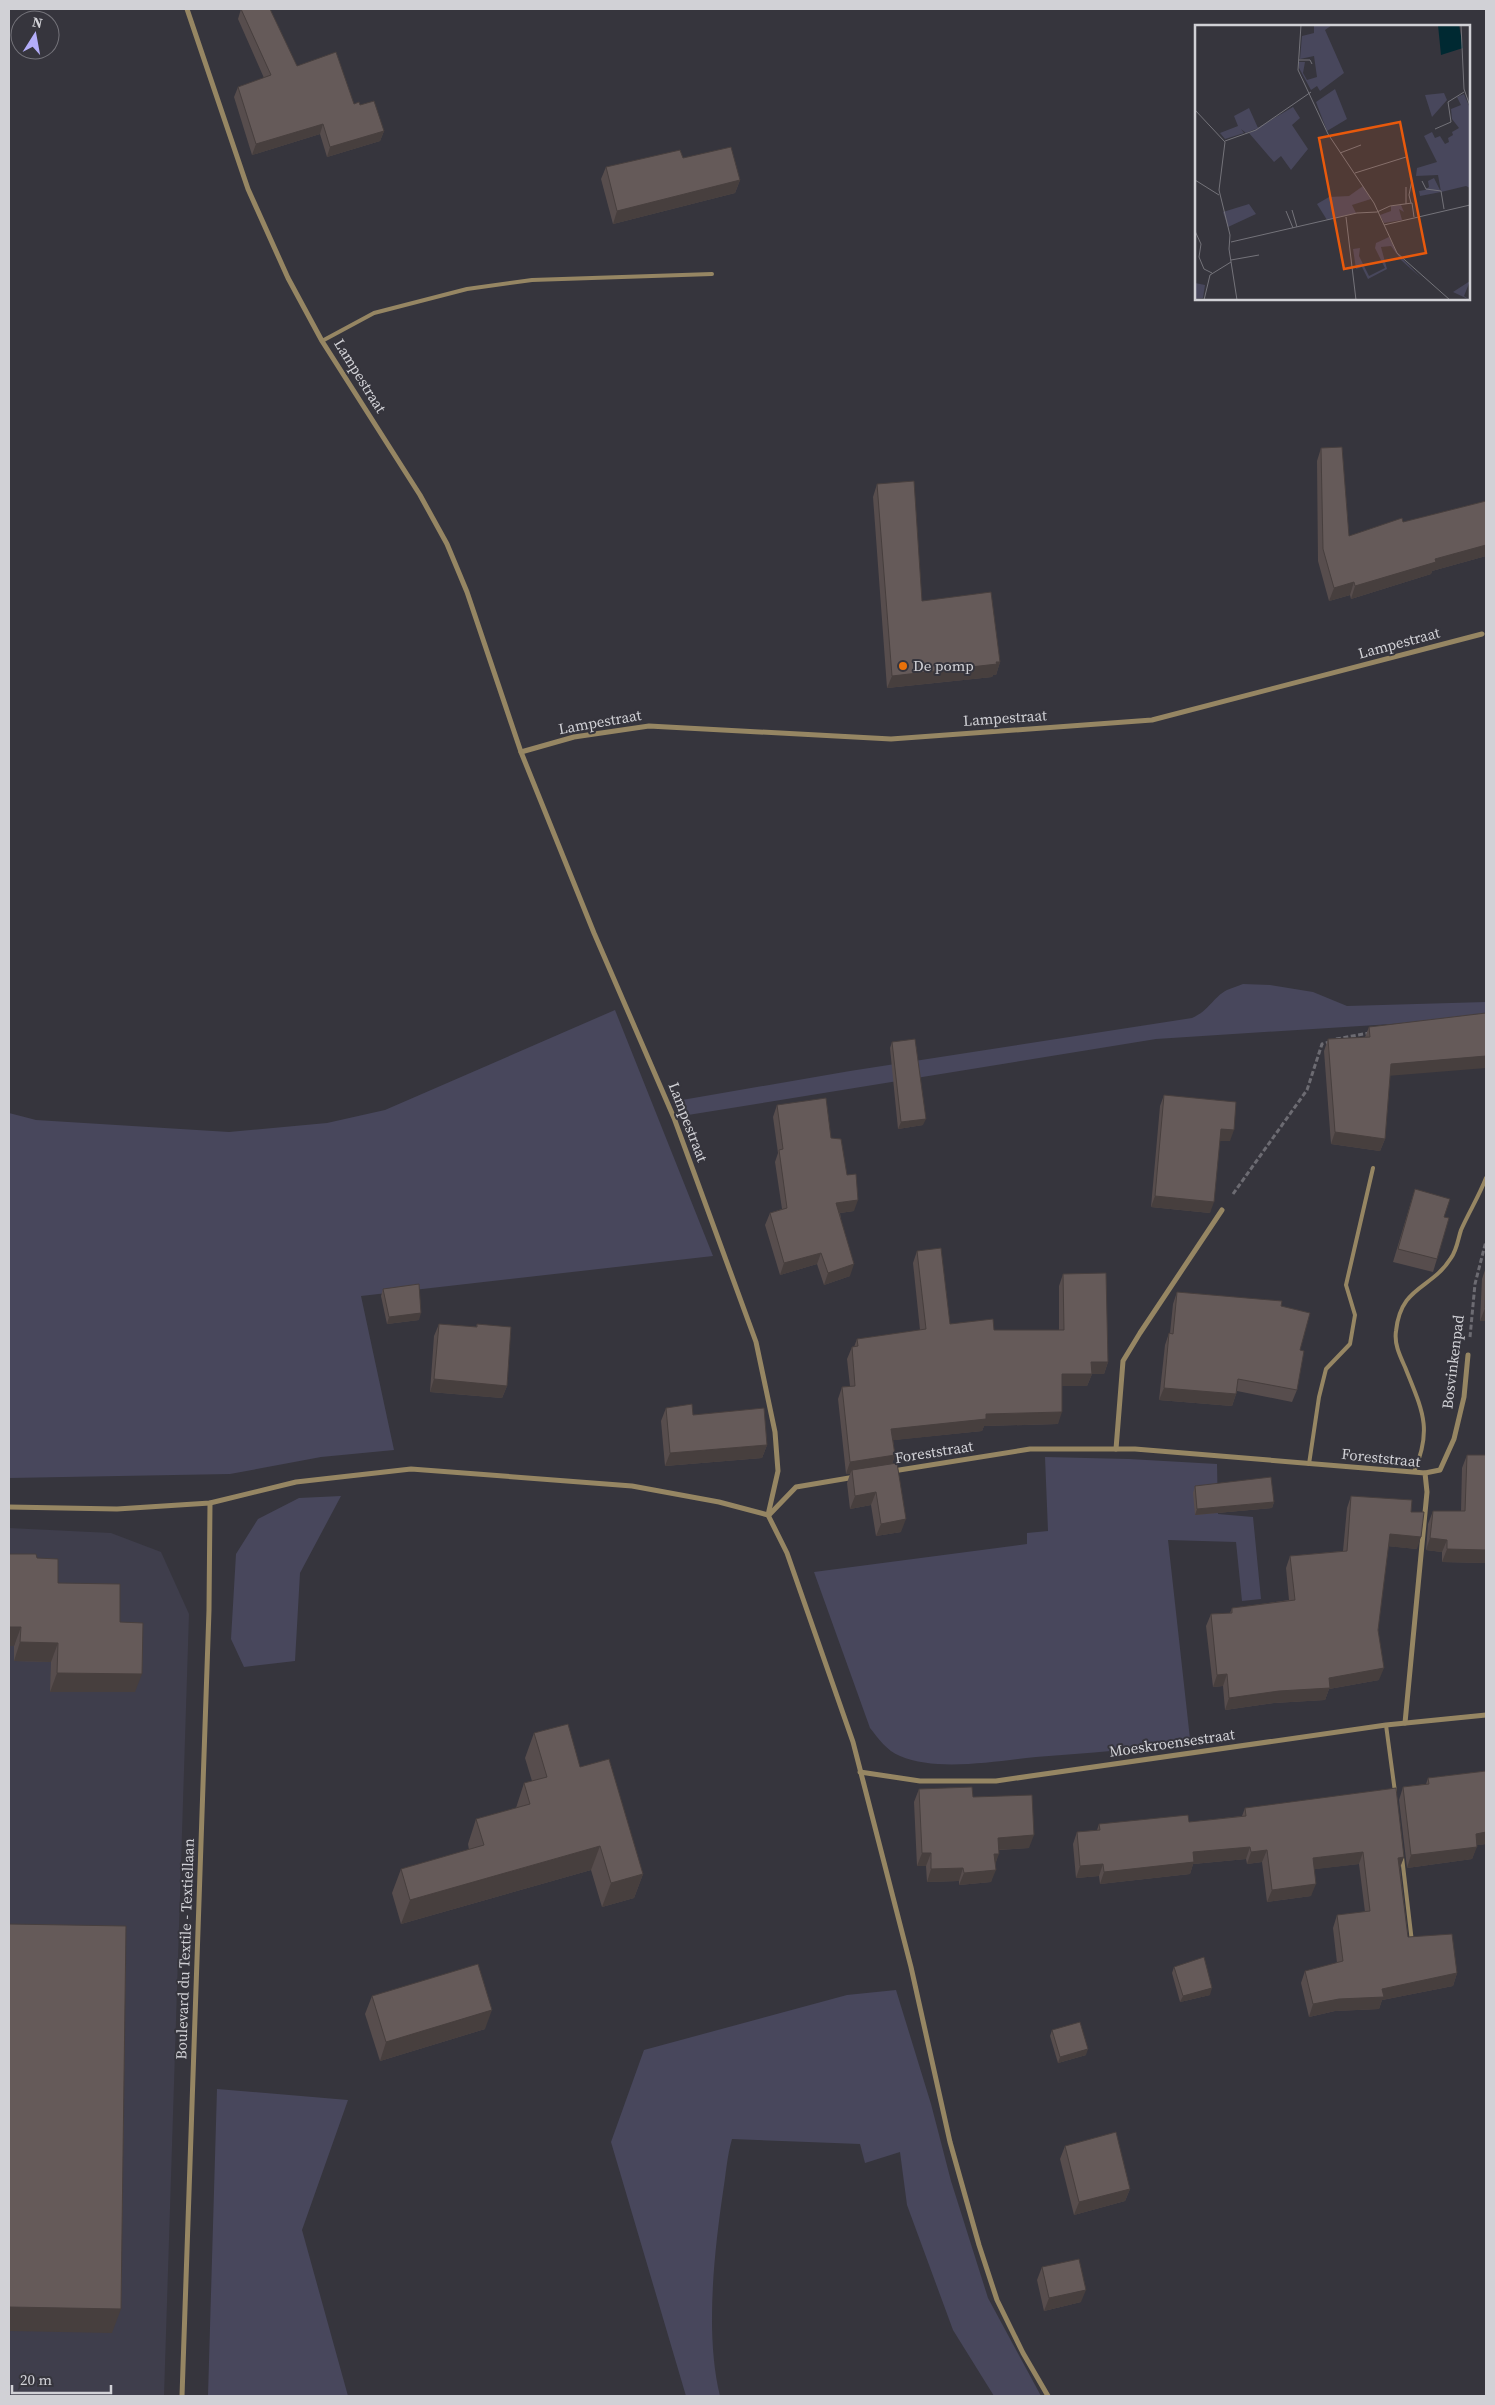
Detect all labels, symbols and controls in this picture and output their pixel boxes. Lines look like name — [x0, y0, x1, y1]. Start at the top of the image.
north arrow — [10, 10, 60, 60]
text: N — [31, 11, 44, 33]
inset map — [1195, 25, 1470, 300]
street label: Lampestraat — [329, 335, 392, 417]
street label: Lampestraat — [1356, 621, 1442, 664]
place label: De pomp — [913, 655, 974, 676]
marker: De pomp — [897, 660, 909, 672]
street label: Lampestraat — [557, 704, 643, 739]
street label: Lampestraat — [962, 704, 1048, 731]
street label: Lampestraat — [664, 1079, 713, 1165]
street label: Bosvinkenpad — [1436, 1313, 1469, 1410]
street label: Foreststraat — [893, 1435, 975, 1468]
street label: Foreststraat — [1341, 1443, 1422, 1472]
street label: Moeskroensestraat — [1108, 1723, 1236, 1762]
street label: Boulevard du Textile - Textiellaan — [170, 1838, 199, 2060]
scale bar — [12, 2362, 111, 2394]
text: 20 m — [20, 2369, 52, 2390]

